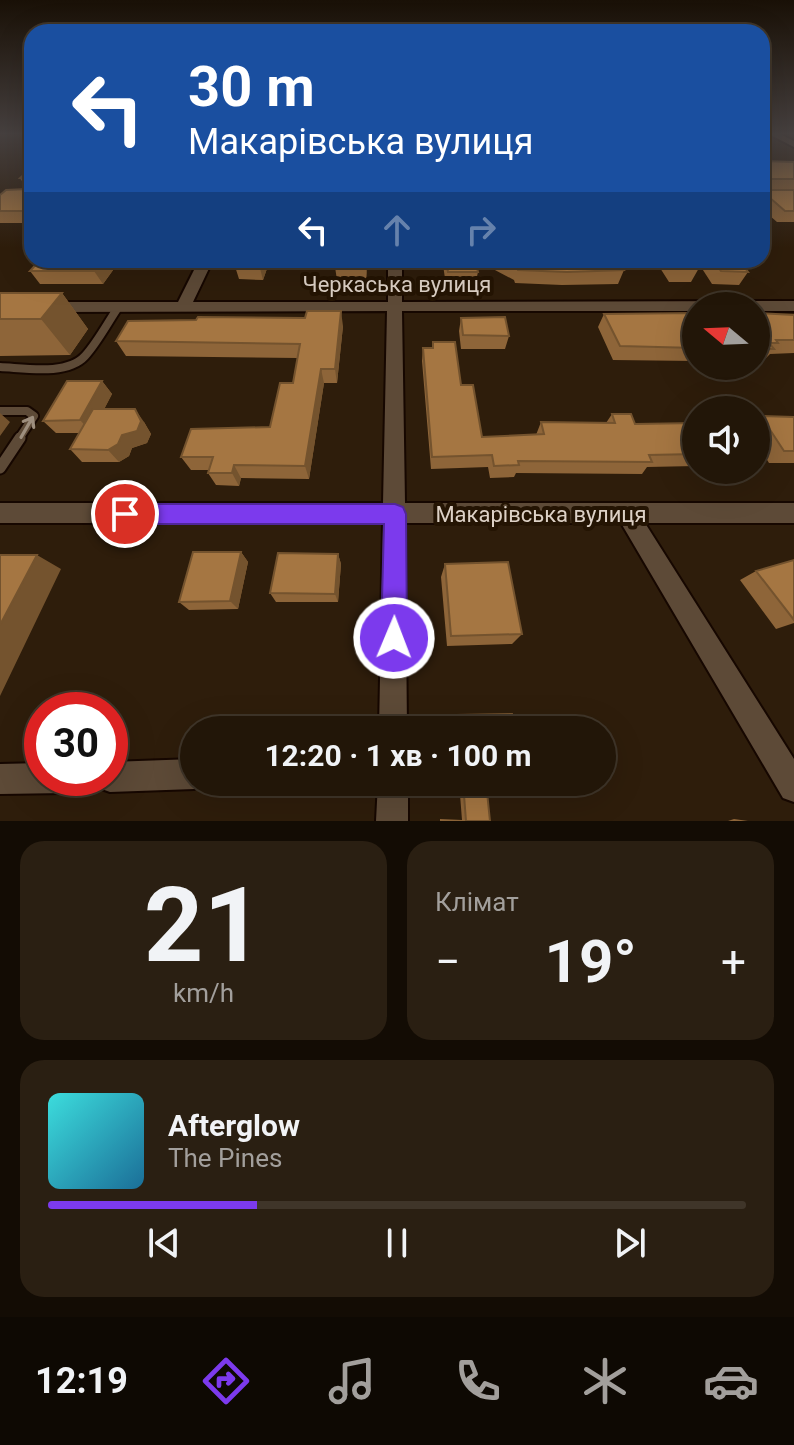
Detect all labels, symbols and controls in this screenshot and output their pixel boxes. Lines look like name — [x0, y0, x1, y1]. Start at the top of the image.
text: 30 m — [188, 54, 315, 120]
icon: left — [56, 56, 160, 160]
text: Макарівська вулиця — [188, 121, 534, 163]
icon: left — [291, 208, 335, 252]
icon: ahead — [375, 208, 419, 252]
icon: right — [459, 208, 503, 252]
street label: Черкаська вулиця — [303, 272, 491, 297]
north arrow — [682, 292, 770, 380]
map controls — [682, 292, 770, 484]
button: sound — [682, 396, 770, 484]
one-way arrow — [19, 416, 35, 439]
pin — [91, 480, 159, 548]
icon: arrive — [103, 492, 147, 536]
street label: Макарівська вулиця — [435, 502, 647, 527]
position arrow — [352, 596, 436, 680]
speed limit sign: 30 — [24, 692, 128, 796]
text: 12:20 · 1 хв · 100 m — [264, 738, 532, 773]
text: 21 — [144, 865, 263, 986]
text: Клімат — [435, 887, 519, 917]
text: 19° — [544, 926, 637, 997]
text: − — [435, 936, 460, 988]
text: + — [721, 936, 746, 988]
text: km/h — [173, 978, 234, 1008]
text: Afterglow — [168, 1108, 300, 1143]
text: The Pines — [168, 1143, 282, 1173]
icon: previous — [142, 1221, 186, 1265]
icon: pause — [375, 1221, 419, 1265]
icon: next — [608, 1221, 652, 1265]
icon: directions — [198, 1353, 254, 1409]
icon: music — [324, 1353, 380, 1409]
icon: phone — [450, 1353, 506, 1409]
icon: climate — [577, 1353, 633, 1409]
icon: car — [703, 1353, 759, 1409]
text: 12:19 — [35, 1360, 128, 1402]

